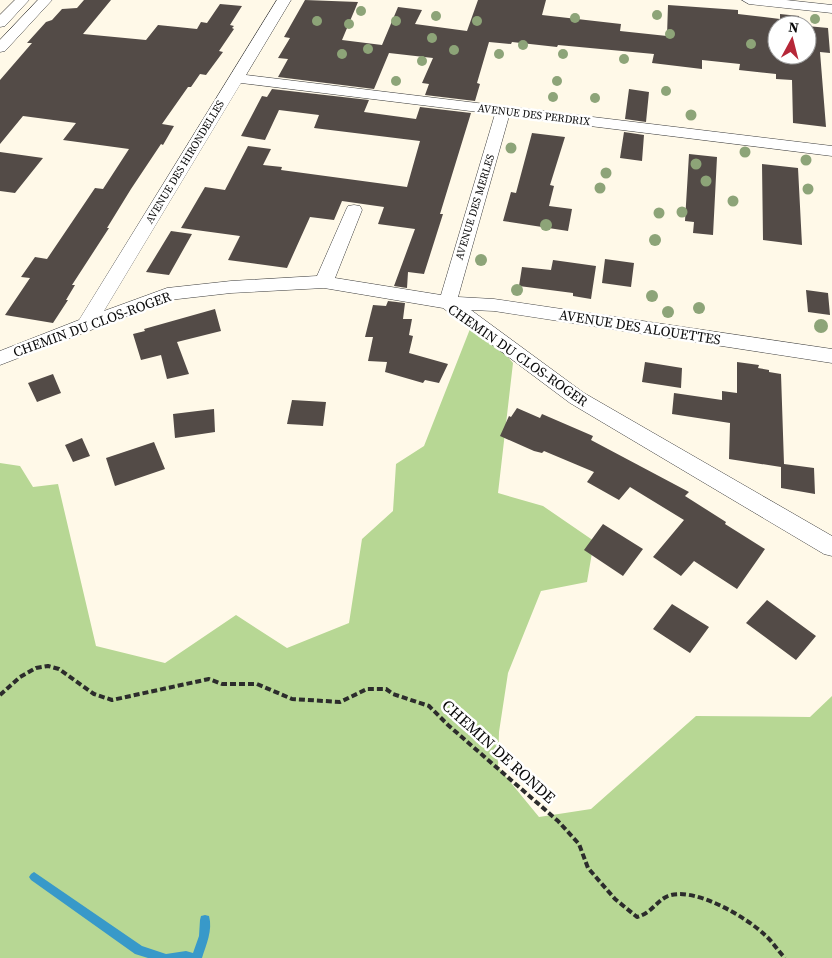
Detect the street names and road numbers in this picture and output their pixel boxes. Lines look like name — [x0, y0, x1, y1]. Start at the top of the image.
street label: AVENUE DES HIRONDELLES — [142, 97, 228, 227]
street label: AVENUE DES PERDRIX — [477, 101, 592, 129]
street label: AVENUE DES MERLES — [452, 152, 498, 262]
street label: CHEMIN DU CLOS-ROGER — [10, 286, 174, 362]
street label: CHEMIN DU CLOS-ROGER — [444, 299, 592, 411]
street label: AVENUE DES ALOUETTES — [558, 304, 722, 350]
street label: CHEMIN DE RONDE — [438, 694, 561, 808]

